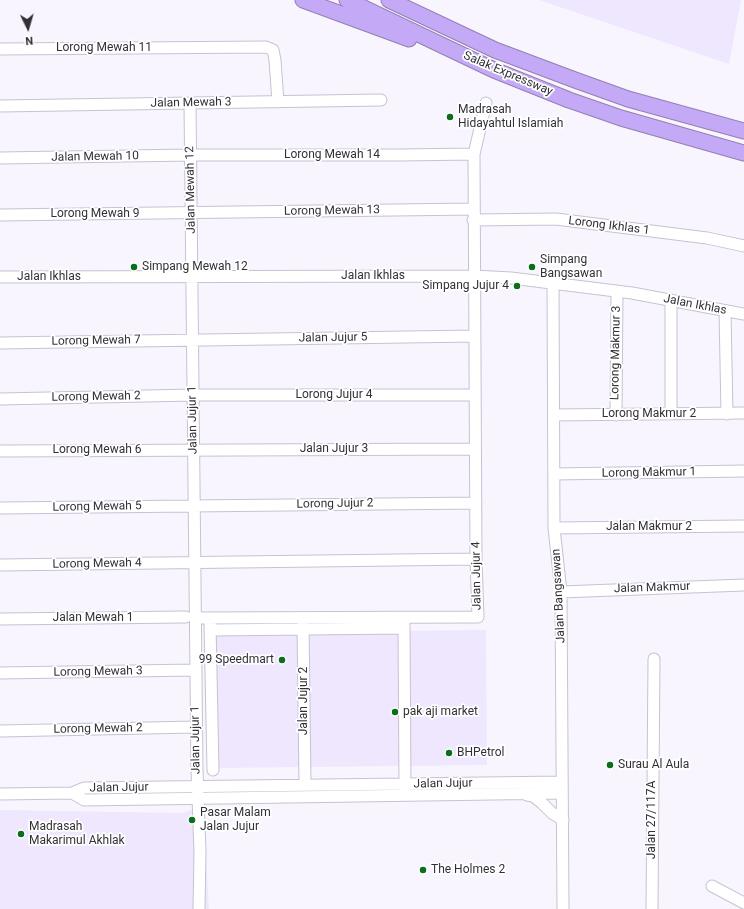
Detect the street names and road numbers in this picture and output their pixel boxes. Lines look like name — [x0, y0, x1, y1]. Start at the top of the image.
street label: Lorong Mewah 11 — [56, 41, 152, 55]
street label: Salak Expressway — [461, 49, 555, 99]
street label: Jalan Mewah 3 — [150, 95, 232, 111]
street label: Jalan Mewah 12 — [183, 146, 199, 234]
street label: Lorong Mewah 14 — [284, 148, 380, 162]
street label: Jalan Mewah 10 — [51, 149, 139, 165]
street label: Lorong Mewah 13 — [284, 203, 380, 219]
street label: Lorong Mewah 9 — [50, 207, 140, 221]
street label: Lorong Ikhlas 1 — [568, 214, 650, 238]
street label: Jalan Ikhlas — [341, 269, 405, 283]
street label: Jalan Ikhlas — [17, 270, 81, 284]
street label: Jalan Ikhlas — [662, 292, 728, 318]
street label: Lorong Makmur 3 — [608, 306, 624, 400]
street label: Jalan Jujur 5 — [299, 330, 367, 346]
street label: Lorong Mewah 7 — [51, 333, 141, 349]
street label: Jalan Jujur 1 — [185, 386, 201, 454]
street label: Lorong Jujur 4 — [296, 388, 372, 402]
street label: Lorong Mewah 2 — [51, 389, 141, 405]
street label: Lorong Makmur 2 — [602, 407, 696, 421]
street label: Jalan Jujur 3 — [300, 442, 368, 456]
street label: Lorong Mewah 6 — [52, 443, 142, 457]
street label: Lorong Makmur 1 — [602, 465, 696, 481]
street label: Lorong Jujur 2 — [296, 496, 374, 512]
street label: Lorong Mewah 5 — [52, 499, 142, 515]
street label: Jalan Makmur 2 — [606, 520, 692, 534]
street label: Jalan Jujur 4 — [469, 542, 485, 610]
street label: Jalan Bangsawan — [549, 548, 569, 644]
street label: Lorong Mewah 4 — [52, 556, 142, 572]
street label: Jalan Makmur — [614, 579, 690, 597]
street label: Jalan Mewah 1 — [53, 611, 133, 625]
street label: Lorong Mewah 3 — [53, 664, 143, 680]
street label: Jalan Jujur 2 — [297, 667, 311, 735]
street label: Jalan Jujur 1 — [188, 706, 204, 774]
street label: Lorong Mewah 2 — [53, 721, 143, 737]
street label: Jalan Jujur — [413, 776, 473, 792]
street label: Jalan Jujur — [89, 780, 149, 796]
street label: Jalan 27/117A — [645, 781, 659, 859]

